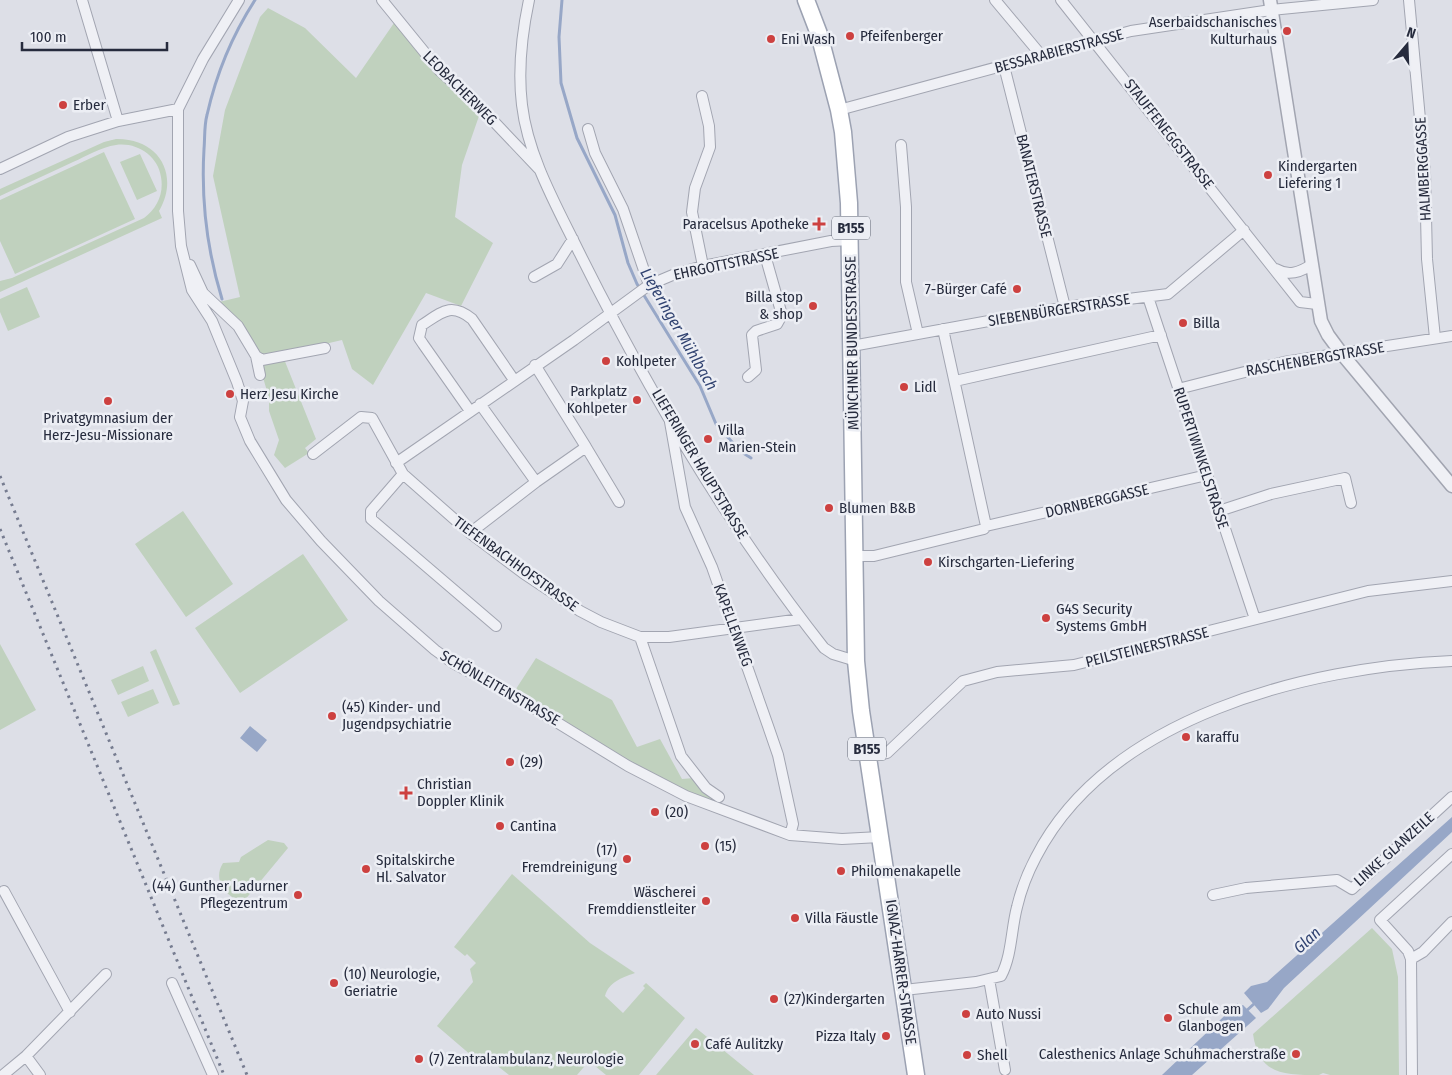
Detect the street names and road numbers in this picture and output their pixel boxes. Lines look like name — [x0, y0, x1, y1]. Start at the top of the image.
street label: BESSARABIERSTRASSE — [993, 25, 1125, 77]
street label: LEOBACHERWEG — [419, 47, 501, 129]
street label: STAUFFENEGGSTRASSE — [1120, 75, 1218, 193]
street label: HALMBERGGASSE — [1411, 116, 1435, 222]
street label: BANATERSTRASSE — [1012, 132, 1056, 240]
road number: B155 — [832, 217, 870, 240]
street label: EHRGOTTSTRASSE — [672, 244, 780, 284]
street label: MÜNCHNER BUNDESSTRASSE — [841, 256, 863, 430]
street label: SIEBENBÜRGERSTRASSE — [987, 290, 1131, 330]
street label: RASCHENBERGSTRASSE — [1244, 338, 1386, 380]
street label: RUPERTIWINKELSTRASSE — [1170, 385, 1232, 531]
street label: LIEFERINGER HAUPTSTRASSE — [648, 386, 752, 542]
street label: DORNBERGGASSE — [1044, 480, 1150, 522]
street label: TIEFENBACHHOFSTRASSE — [450, 513, 582, 615]
street label: KAPELLENWEG — [710, 581, 756, 669]
street label: PEILSTEINERSTRASSE — [1084, 623, 1210, 671]
street label: SCHÖNLEITENSTRASSE — [437, 646, 563, 730]
road number: B155 — [848, 738, 886, 761]
street label: LINKE GLANZEILE — [1350, 808, 1438, 890]
street label: IGNAZ-HARRER-STRASSE — [882, 898, 920, 1046]

